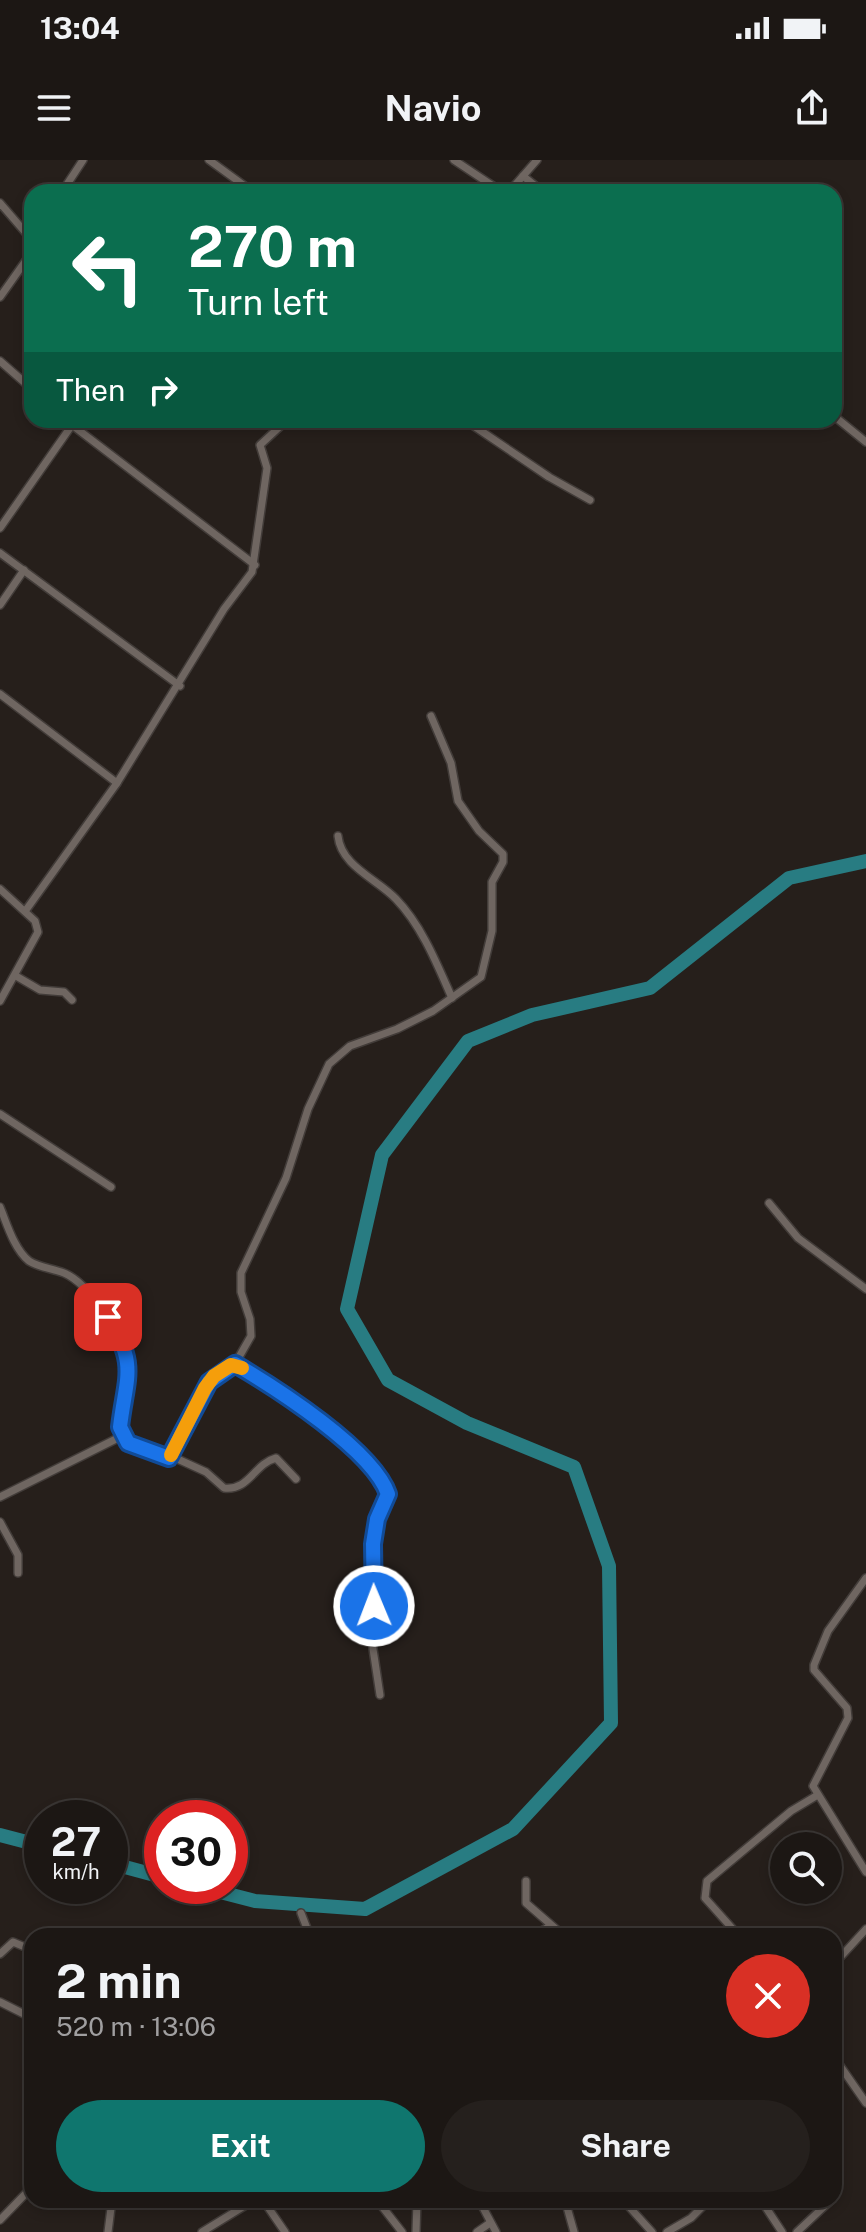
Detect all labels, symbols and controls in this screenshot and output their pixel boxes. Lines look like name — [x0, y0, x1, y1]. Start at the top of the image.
text: 13:04 — [40, 10, 120, 46]
icon: menu — [32, 86, 76, 130]
icon: share — [790, 86, 834, 130]
text: Navio — [385, 87, 481, 129]
text: 270 m — [188, 214, 357, 280]
icon: left — [56, 216, 160, 320]
text: Turn left — [188, 281, 329, 323]
icon: right — [141, 368, 185, 412]
text: Then — [56, 372, 125, 408]
pin — [74, 1283, 142, 1351]
icon: arrive — [86, 1295, 130, 1339]
position arrow — [332, 1564, 416, 1648]
speed limit sign: 30 — [144, 1800, 248, 1904]
text: 27 — [51, 1818, 101, 1865]
map controls — [770, 1832, 842, 1904]
button: search — [770, 1832, 842, 1904]
text: km/h — [52, 1860, 100, 1884]
text: 2 min — [56, 1952, 182, 2009]
button: close — [726, 1954, 810, 2038]
text: 520 m · 13:06 — [56, 2011, 216, 2042]
button: Exit — [56, 2100, 425, 2192]
button: Share — [441, 2100, 810, 2192]

